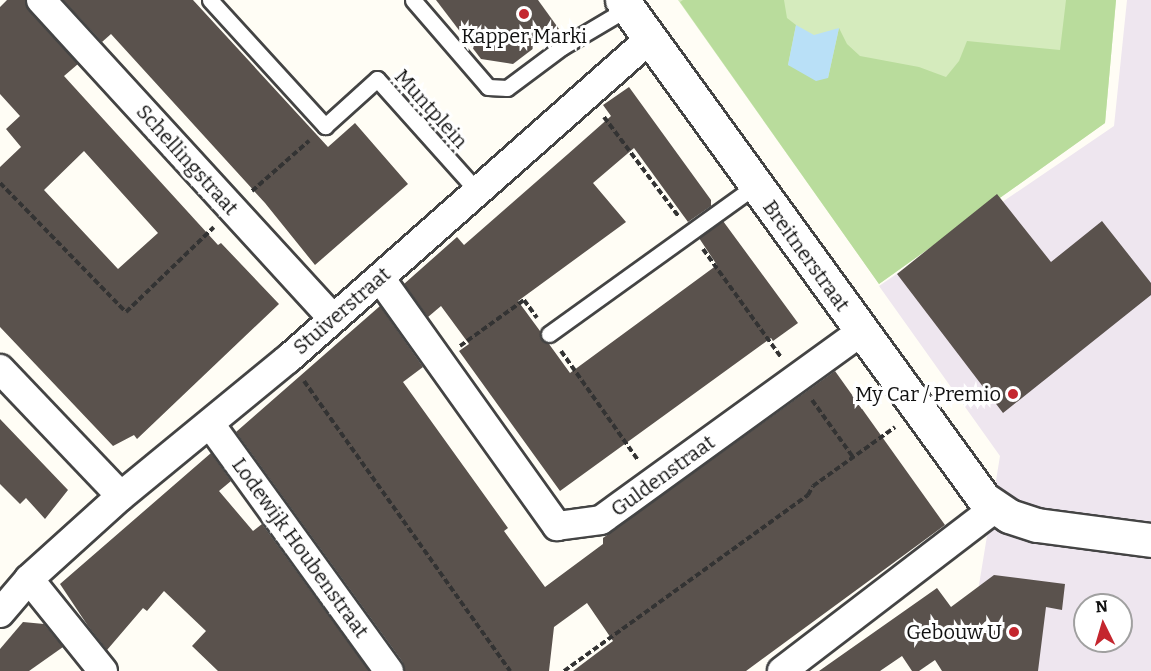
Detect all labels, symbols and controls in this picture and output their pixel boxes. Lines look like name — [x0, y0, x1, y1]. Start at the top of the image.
marker: Kapper Marki — [517, 7, 531, 21]
place label: Kapper Marki — [461, 24, 587, 48]
street label: Muntplein — [390, 65, 472, 153]
street label: Schellingstraat — [131, 100, 243, 220]
street label: Breitnerstraat — [758, 196, 854, 316]
street label: Stuiverstraat — [289, 262, 395, 360]
place label: My Car / Premio — [855, 382, 1001, 406]
marker: My Car / Premio — [1006, 387, 1020, 401]
street label: Guldenstraat — [606, 430, 720, 522]
street label: Lodewijk Houbenstraat — [227, 454, 373, 642]
north arrow — [1073, 593, 1133, 653]
text: N — [1095, 597, 1109, 617]
place label: Gebouw U — [906, 620, 1002, 644]
marker: Gebouw U — [1007, 625, 1021, 639]

